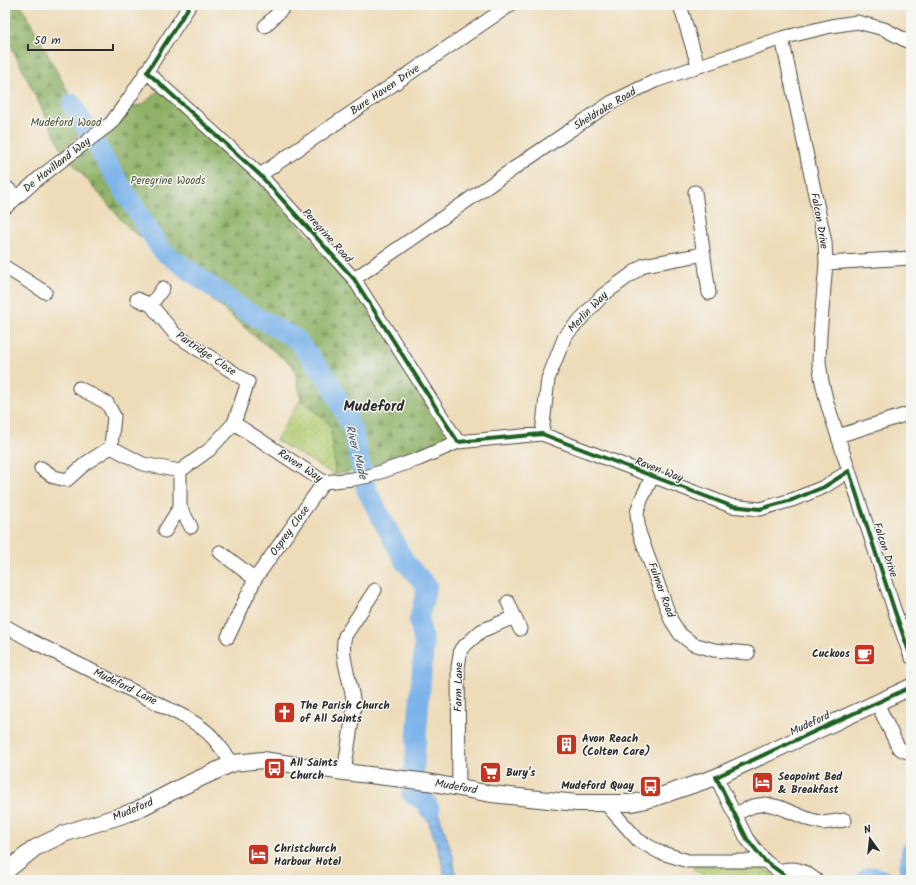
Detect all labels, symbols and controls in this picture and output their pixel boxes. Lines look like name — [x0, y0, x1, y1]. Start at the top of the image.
scale bar — [28, 26, 113, 52]
text: 50 m — [34, 31, 61, 50]
street label: Bure Haven Drive — [347, 60, 424, 120]
street label: Sheldrake Road — [570, 83, 640, 135]
park label: Mudeford Wood — [30, 114, 102, 132]
street label: De Havilland Way — [19, 132, 95, 197]
park label: Peregrine Woods — [131, 172, 206, 190]
street label: Falcon Drive — [805, 192, 833, 251]
street label: Peregrine Road — [297, 205, 357, 268]
street label: Merlin Way — [564, 287, 613, 337]
street label: Partridge Close — [172, 327, 240, 381]
district label: Mudeford — [344, 395, 405, 419]
water label: River Mude — [340, 423, 373, 483]
street label: Raven Way — [274, 445, 327, 488]
street label: Raven Way — [632, 453, 687, 488]
street label: Osprey Close — [265, 502, 315, 560]
street label: Falcon Drive — [868, 520, 902, 580]
street label: Fulmar Road — [643, 560, 680, 621]
cafe icon: Cuckoos — [852, 641, 878, 667]
place label: Cuckoos — [812, 645, 851, 663]
street label: Farm Lane — [450, 662, 468, 712]
street label: Mudeford Lane — [90, 664, 160, 710]
place label: The Parish Church of All Saints — [300, 697, 390, 728]
church icon: The Parish Church of All Saints — [271, 699, 297, 725]
street label: Mudeford — [787, 707, 834, 741]
place label: Avon Reach (Colten Care) — [582, 730, 650, 761]
building icon: Avon Reach (Colten Care) — [553, 732, 579, 758]
place label: All Saints Church — [290, 754, 339, 785]
bus stop icon: All Saints Church — [261, 756, 287, 782]
supermarket icon: Bury's — [477, 760, 503, 786]
place label: Bury's — [506, 764, 536, 782]
place label: Seapoint Bed & Breakfast — [778, 768, 843, 799]
hotel icon: Seapoint Bed & Breakfast — [749, 770, 775, 796]
bus stop icon: Mudeford Quay — [637, 773, 663, 799]
street label: Mudeford — [433, 774, 479, 800]
place label: Mudeford Quay — [561, 777, 634, 795]
street label: Mudeford — [110, 793, 157, 826]
north arrow — [850, 819, 890, 859]
text: N — [862, 821, 873, 840]
place label: Christchurch Harbour Hotel — [274, 840, 341, 871]
hotel icon: Christchurch Harbour Hotel — [246, 842, 272, 868]

